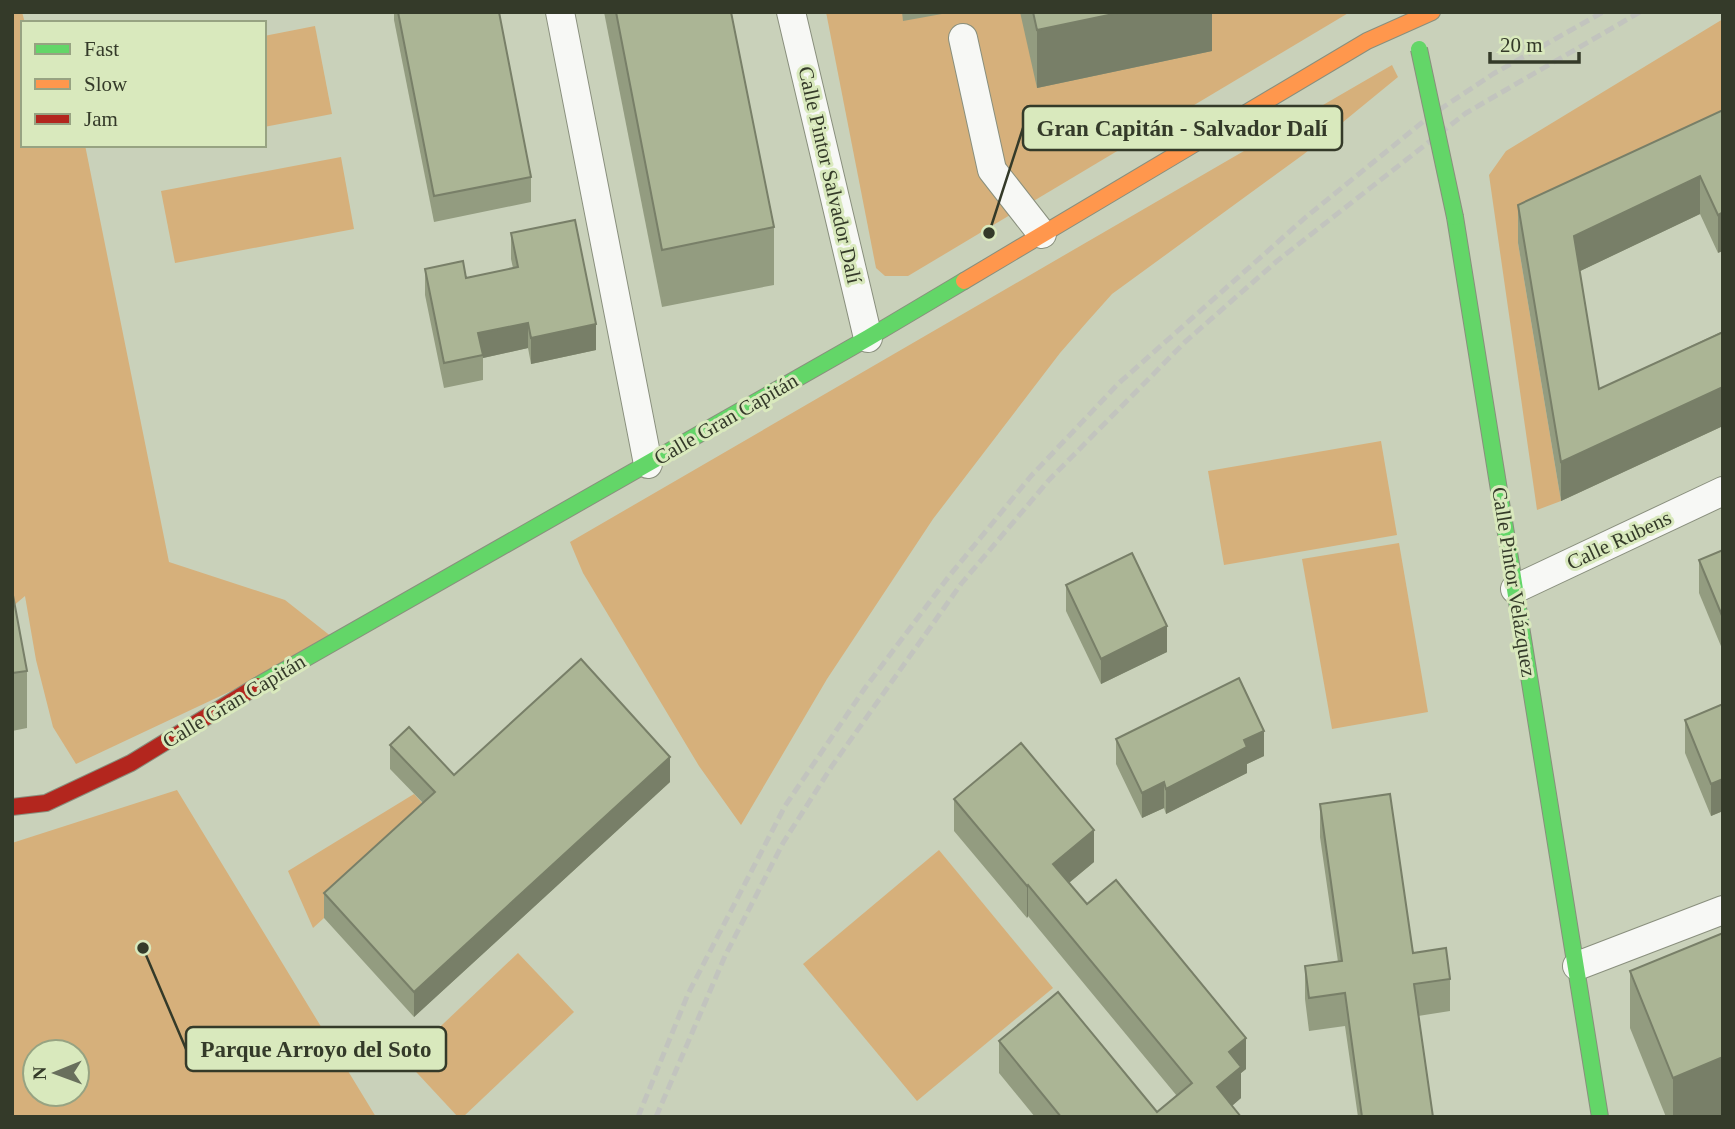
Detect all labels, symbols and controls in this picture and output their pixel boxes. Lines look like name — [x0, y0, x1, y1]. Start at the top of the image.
legend — [21, 21, 266, 147]
scale bar — [1490, 21, 1579, 65]
text: 20 m — [1500, 33, 1543, 57]
text: Fast — [84, 37, 119, 61]
street label: Calle Pintor Salvador Dalí — [793, 64, 867, 286]
text: Slow — [84, 72, 128, 96]
callout: Gran Capitán - Salvador Dalí — [1023, 106, 1342, 150]
text: Jam — [84, 107, 118, 131]
text: Gran Capitán - Salvador Dalí — [1037, 116, 1328, 141]
street label: Calle Gran Capitán — [650, 368, 803, 470]
street label: Calle Pintor Velázquez — [1487, 485, 1541, 679]
street label: Calle Rubens — [1563, 505, 1675, 575]
street label: Calle Gran Capitán — [158, 649, 310, 753]
callout: Parque Arroyo del Soto — [186, 1027, 446, 1071]
text: Parque Arroyo del Soto — [200, 1037, 432, 1062]
north arrow — [21, 1038, 91, 1108]
text: N — [29, 1066, 50, 1080]

